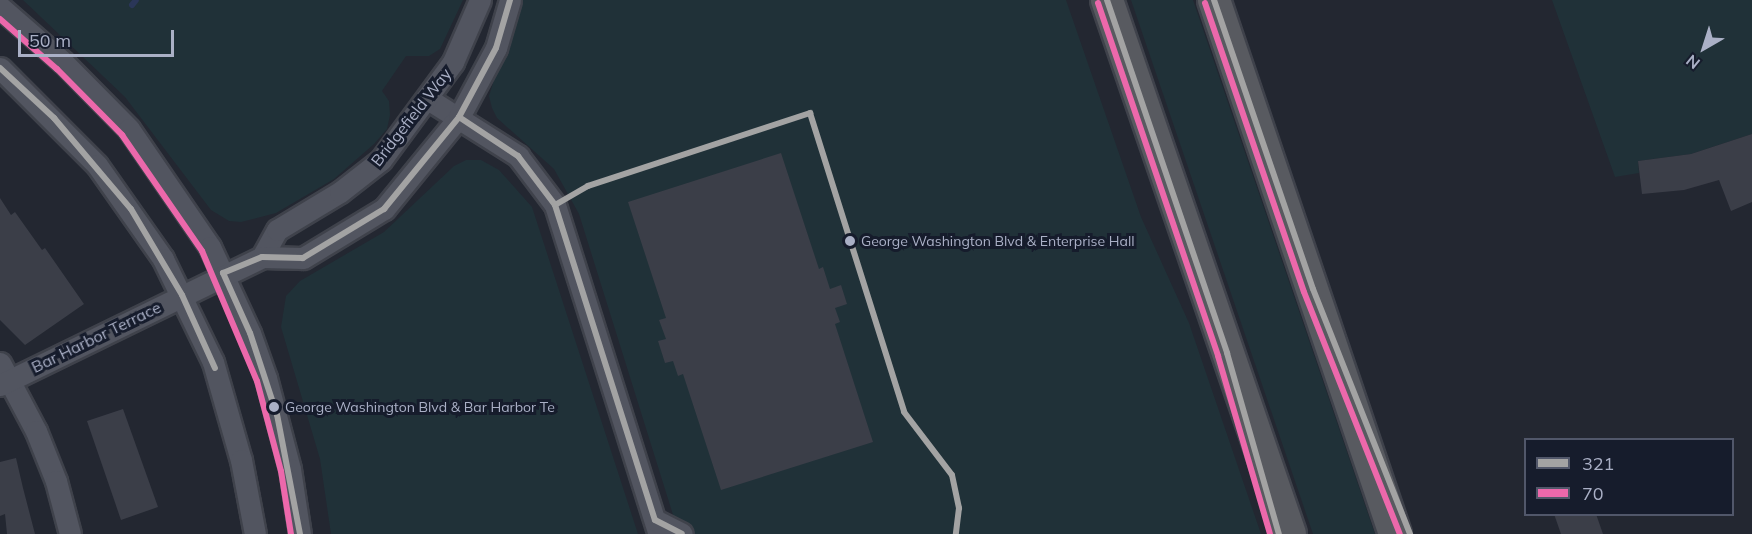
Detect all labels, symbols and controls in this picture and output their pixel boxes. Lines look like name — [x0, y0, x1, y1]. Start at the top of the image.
scale bar — [21, 18, 177, 56]
north arrow — [1674, 18, 1734, 78]
text: 50 m — [29, 29, 71, 52]
text: N — [1682, 50, 1704, 74]
street label: Bridgefield Way — [367, 64, 455, 170]
place label: George Washington Blvd & Enterprise Hall — [861, 233, 1135, 249]
marker: George Washington Blvd & Enterprise Hall — [844, 235, 856, 247]
street label: Bar Harbor Terrace — [28, 297, 164, 377]
place label: George Washington Blvd & Bar Harbor Te — [285, 399, 555, 415]
marker: George Washington Blvd & Bar Harbor Te — [268, 401, 280, 413]
legend — [1524, 438, 1734, 516]
text: 321 — [1582, 452, 1614, 475]
text: 70 — [1582, 482, 1604, 505]

